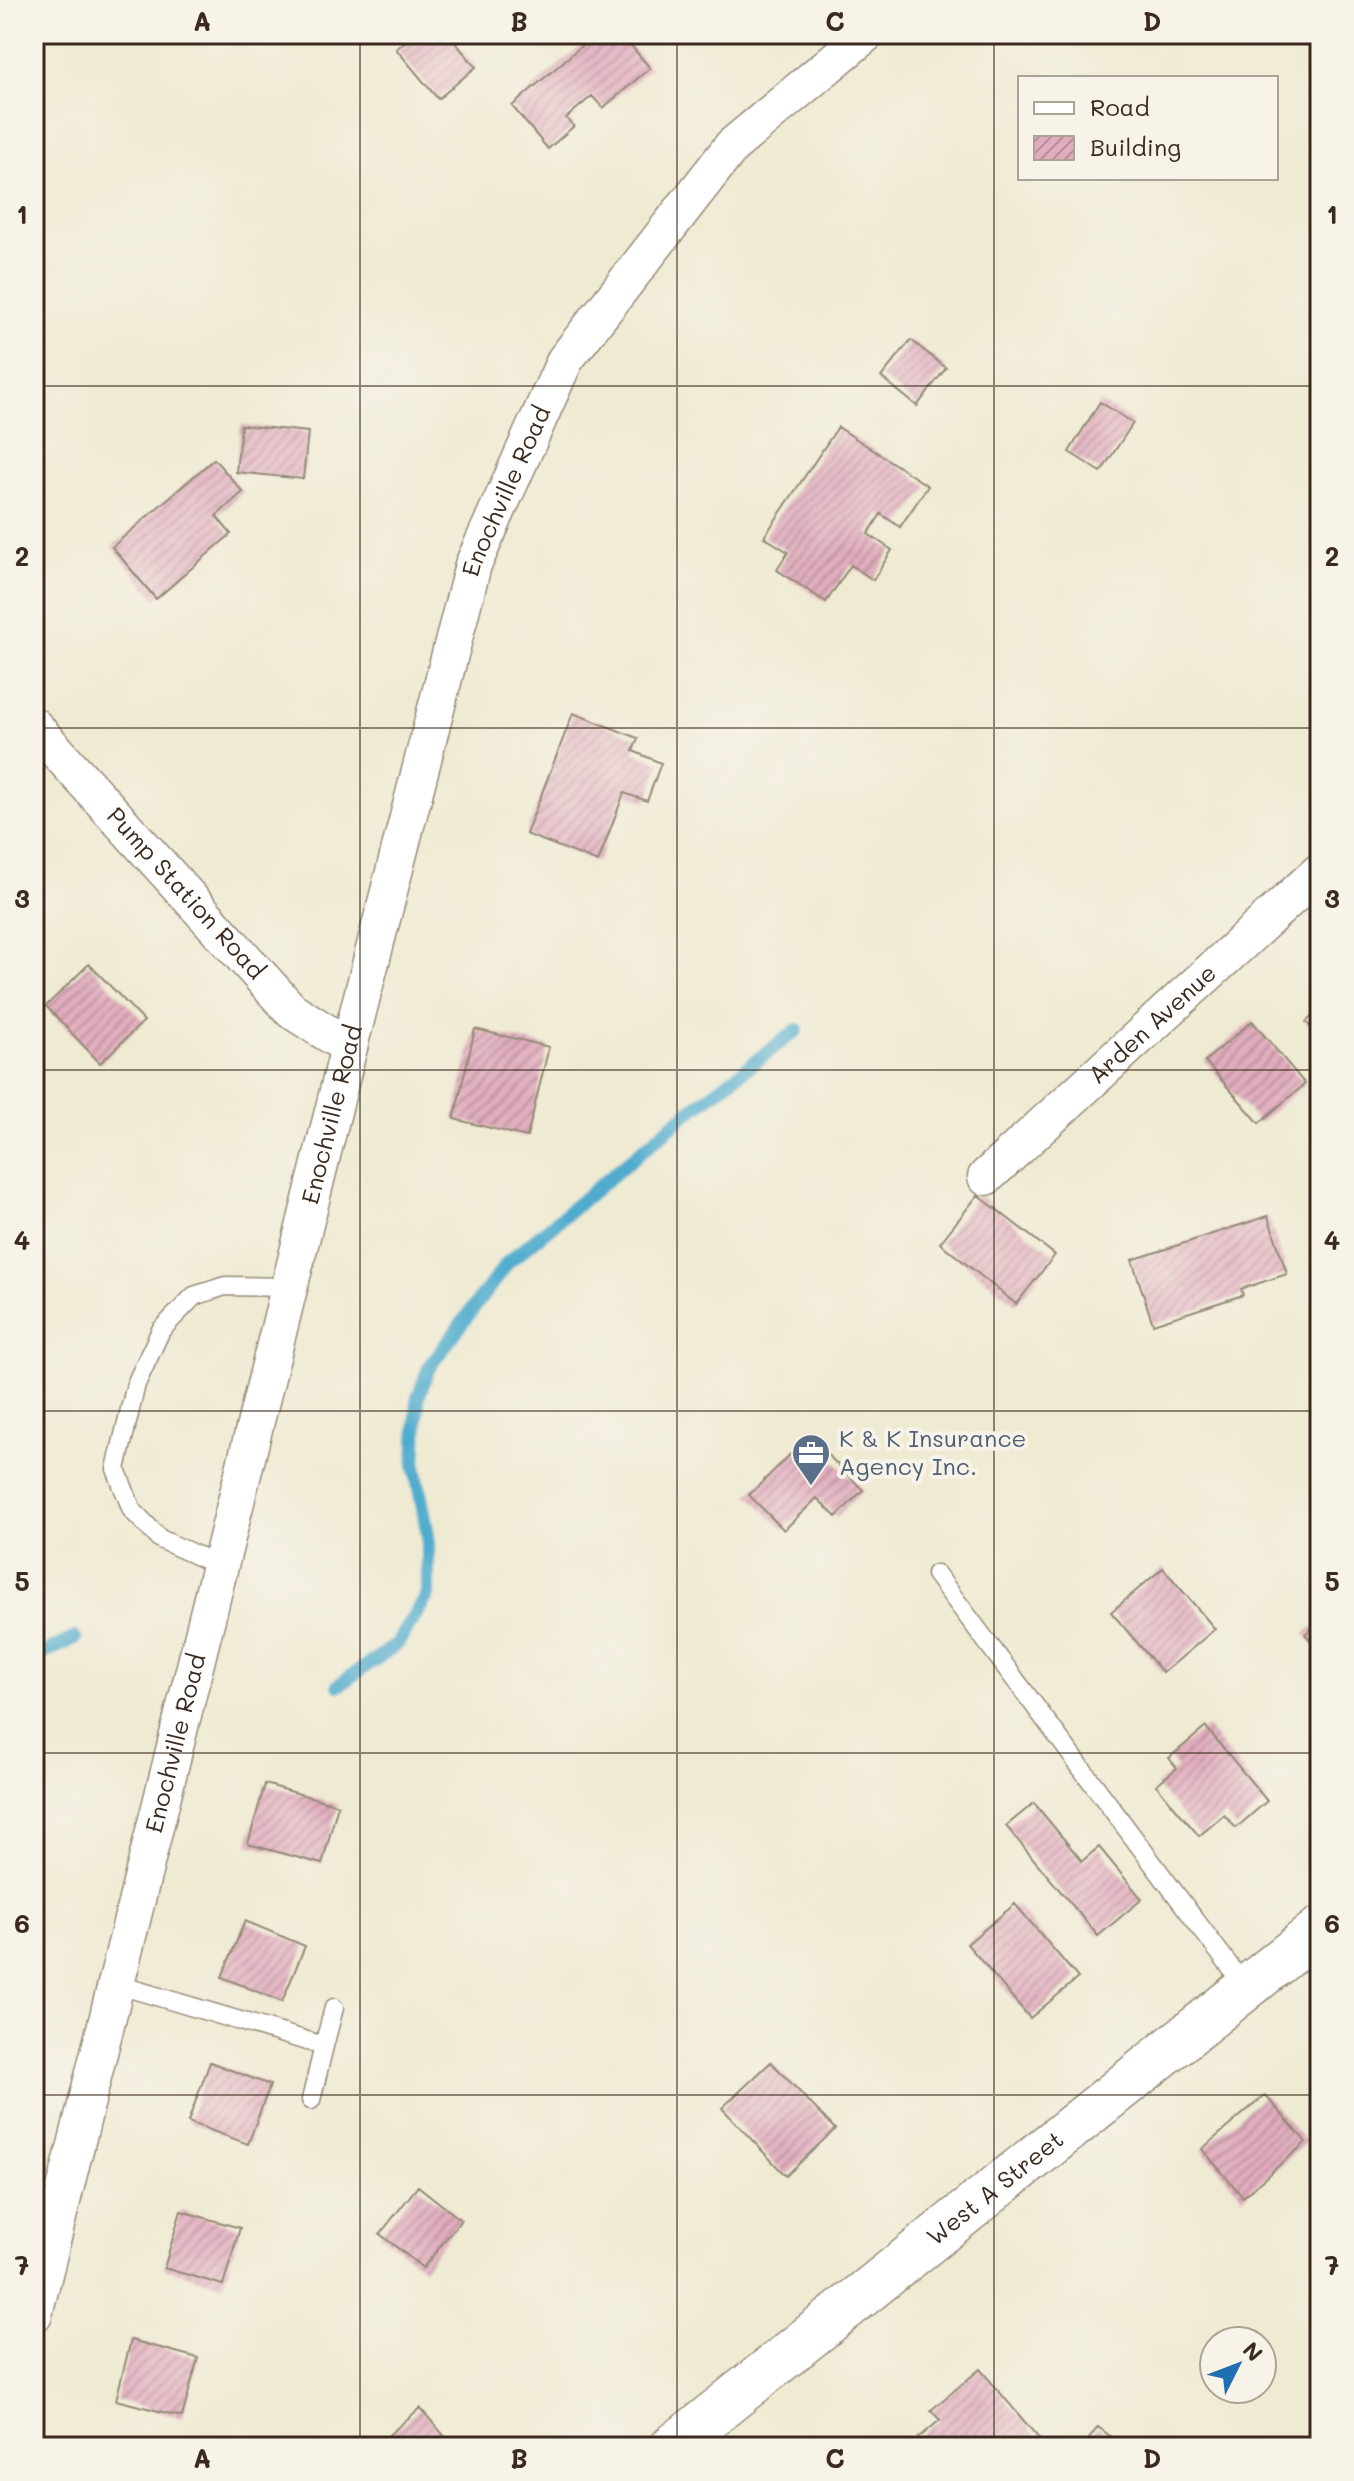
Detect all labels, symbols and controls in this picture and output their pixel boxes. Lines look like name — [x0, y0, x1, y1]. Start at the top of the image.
text: A — [193, 4, 211, 38]
text: B — [510, 4, 528, 38]
text: C — [825, 4, 845, 38]
text: D — [1143, 4, 1161, 38]
legend — [1018, 76, 1278, 180]
text: Road — [1090, 91, 1150, 122]
text: Building — [1090, 131, 1181, 162]
text: 1 — [16, 197, 28, 231]
text: 1 — [1326, 197, 1338, 231]
street label: Enochville Road — [454, 401, 556, 579]
text: 2 — [15, 539, 29, 573]
text: 2 — [1325, 539, 1339, 573]
street label: Pump Station Road — [101, 800, 273, 985]
text: 3 — [14, 881, 30, 915]
text: 3 — [1324, 881, 1340, 915]
street label: Arden Avenue — [1081, 957, 1222, 1090]
street label: Enochville Road — [294, 1021, 368, 1207]
text: 4 — [14, 1223, 30, 1257]
text: 4 — [1324, 1223, 1340, 1257]
place label: K & K Insurance Agency Inc. — [839, 1422, 1026, 1481]
office icon: K & K Insurance Agency Inc. — [790, 1432, 832, 1487]
text: 5 — [14, 1564, 30, 1598]
text: 5 — [1324, 1564, 1340, 1598]
street label: Enochville Road — [137, 1650, 212, 1836]
text: 6 — [14, 1906, 30, 1940]
text: 6 — [1324, 1906, 1340, 1940]
street label: West A Street — [920, 2123, 1069, 2251]
text: 7 — [15, 2248, 29, 2282]
text: 7 — [1325, 2248, 1339, 2282]
north arrow — [1198, 2325, 1278, 2405]
text: N — [1237, 2335, 1270, 2367]
text: A — [193, 2441, 211, 2475]
text: B — [510, 2441, 528, 2475]
text: C — [825, 2441, 845, 2475]
text: D — [1143, 2441, 1161, 2475]

